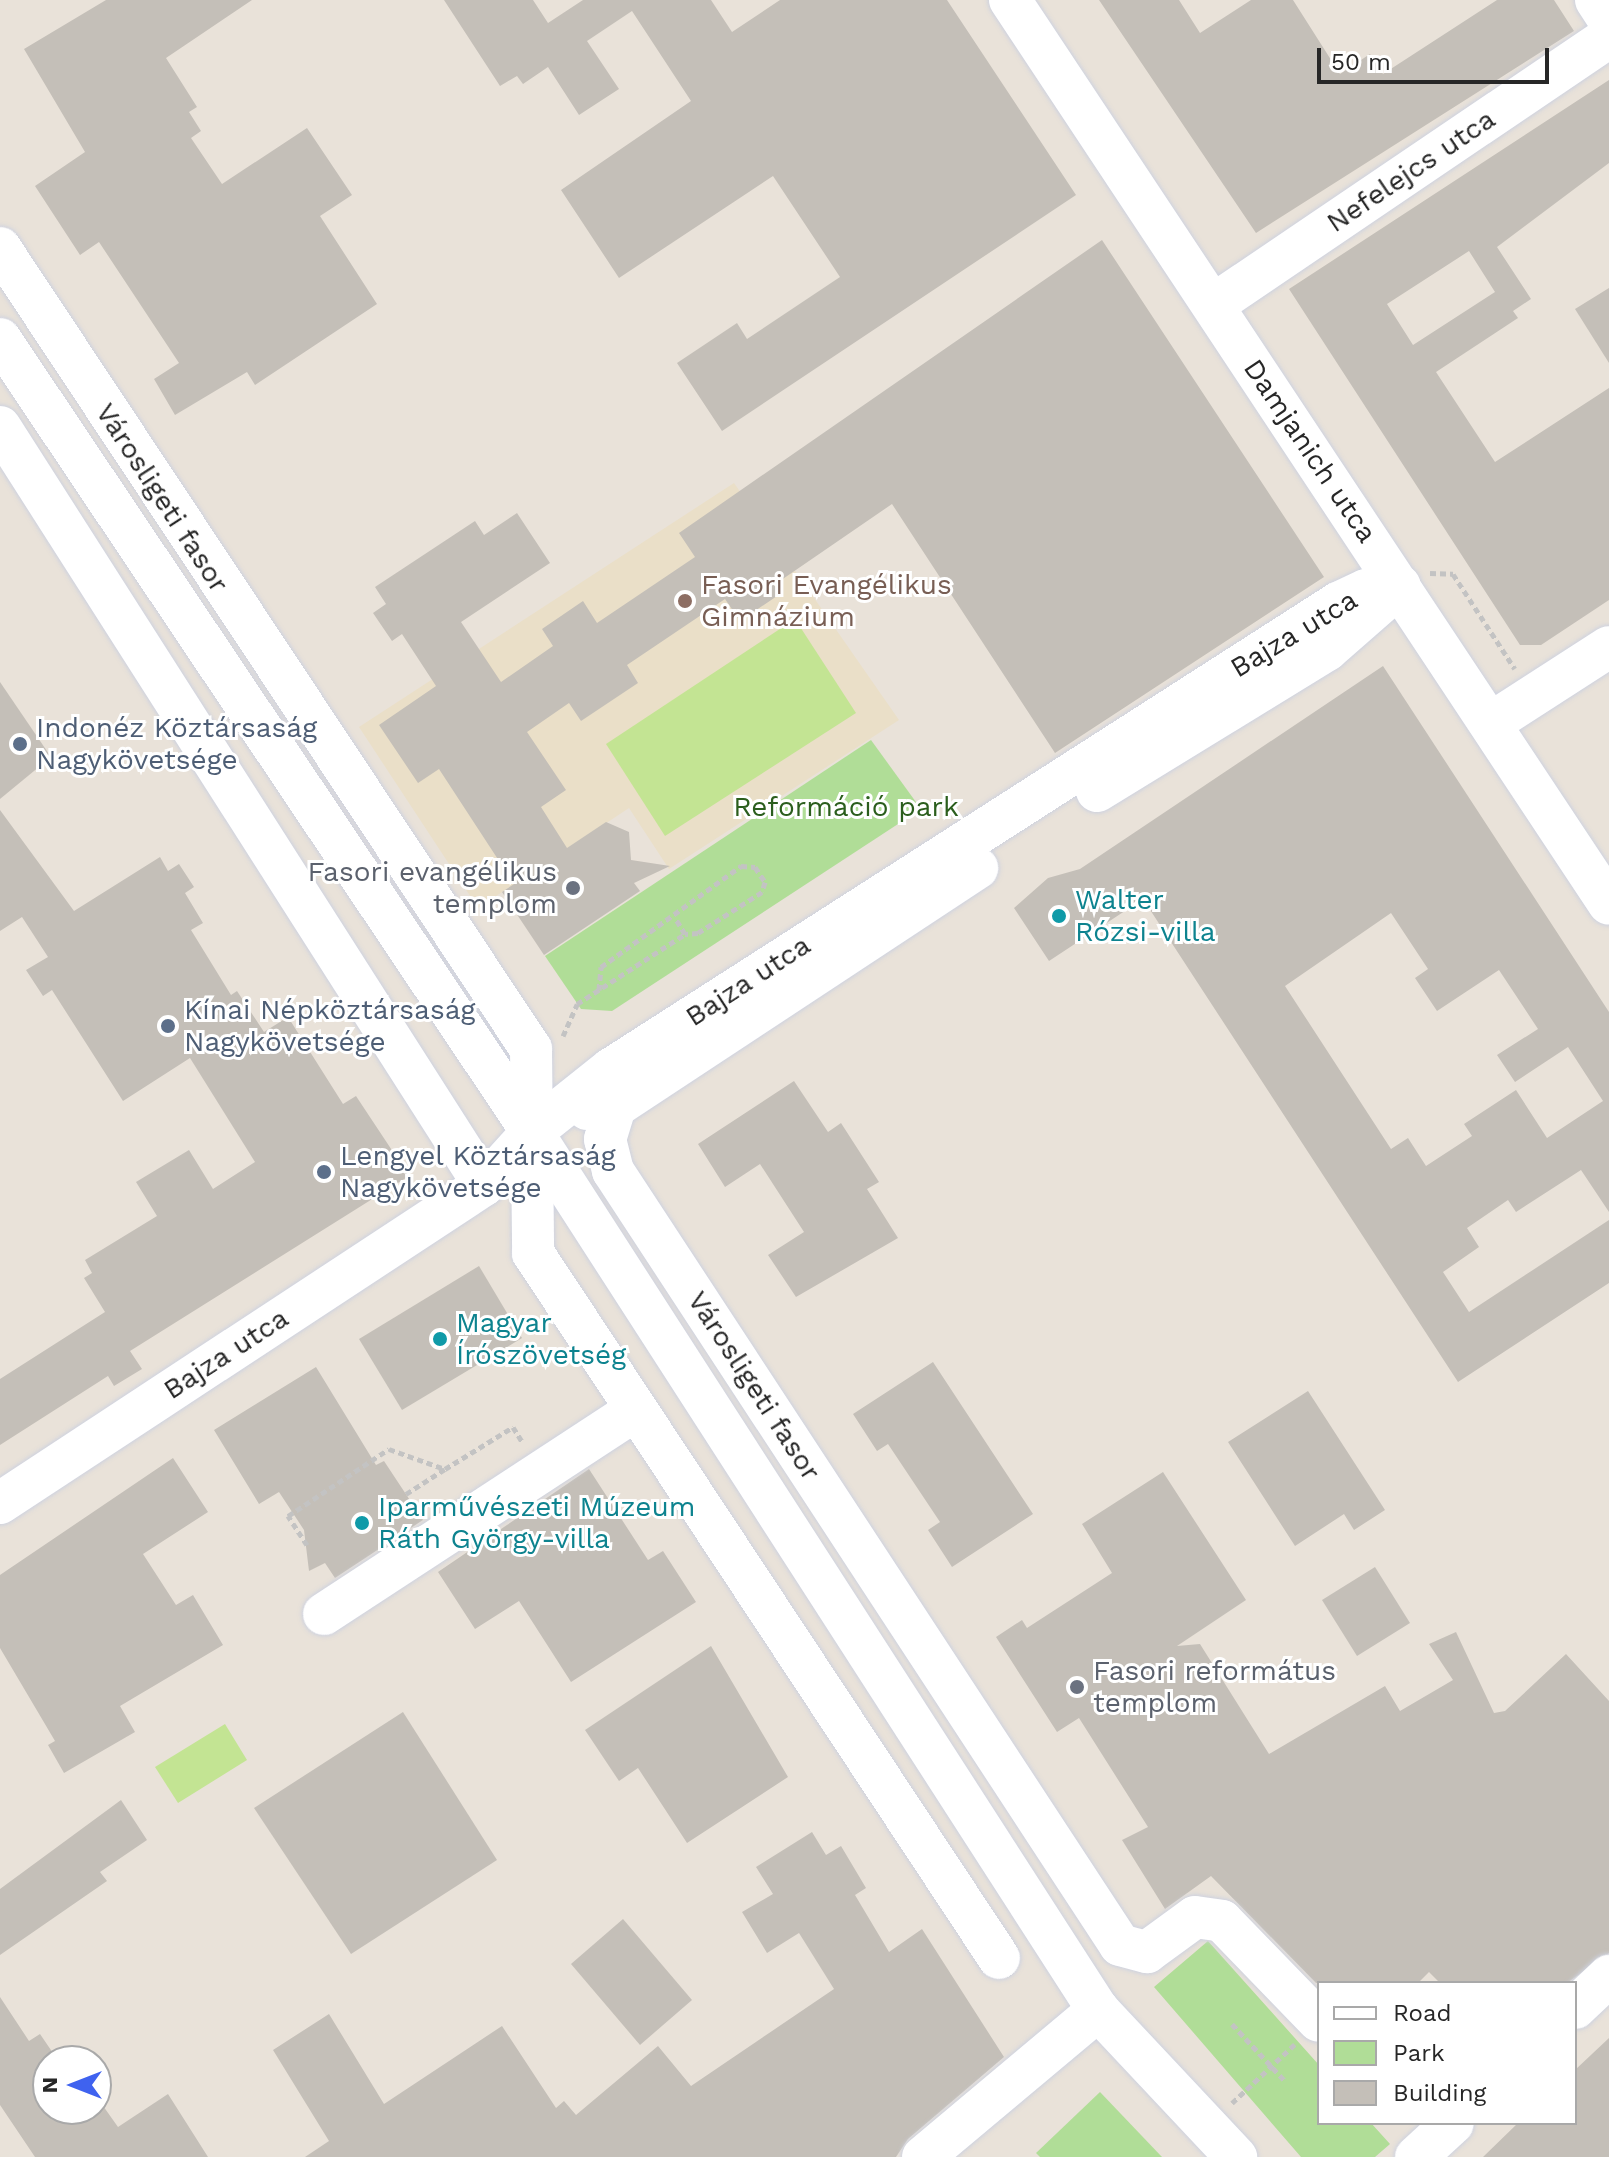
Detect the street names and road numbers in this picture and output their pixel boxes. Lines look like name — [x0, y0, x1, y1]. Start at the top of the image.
street label: Nefelejcs utca — [1320, 102, 1502, 240]
street label: Damjanich utca — [1236, 353, 1384, 549]
street label: Városligeti fasor — [88, 397, 236, 599]
street label: Bajza utca — [1224, 583, 1364, 685]
street label: Bajza utca — [679, 928, 817, 1034]
street label: Városligeti fasor — [680, 1285, 828, 1487]
street label: Bajza utca — [157, 1301, 295, 1407]

